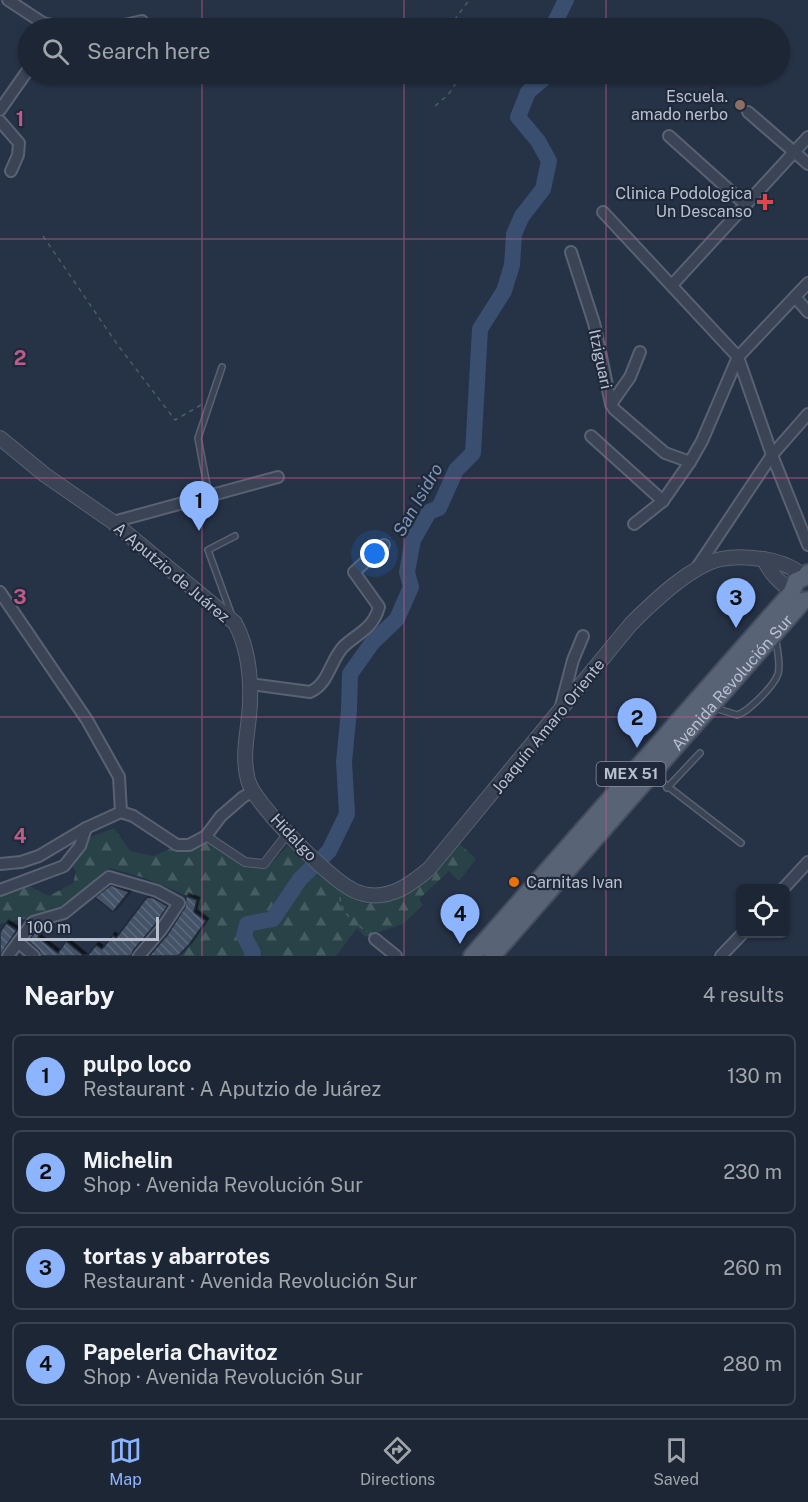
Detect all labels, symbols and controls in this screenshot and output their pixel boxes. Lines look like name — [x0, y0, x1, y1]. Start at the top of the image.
search box — [18, 18, 790, 84]
icon: search — [39, 35, 72, 68]
text: Search here — [87, 38, 211, 64]
place label: Escuela. amado nerbo — [631, 87, 728, 124]
marker: Escuela. amado nerbo — [733, 98, 747, 112]
text: 1 — [16, 107, 24, 131]
place label: Clinica Podologica Un Descanso — [615, 184, 752, 221]
marker: Clinica Podologica Un Descanso — [756, 193, 774, 211]
street label: Itziguari — [585, 328, 616, 391]
text: 2 — [14, 346, 26, 370]
water label: San Isidro — [388, 459, 447, 540]
pin: 1 — [180, 482, 218, 531]
street label: A Aputzio de Juárez — [110, 518, 234, 627]
your location — [360, 539, 389, 568]
pin: 3 — [716, 578, 756, 628]
text: 3 — [13, 585, 27, 609]
street label: Avenida Revolución Sur — [668, 611, 797, 754]
street label: Joaquín Amaro Oriente — [488, 655, 609, 798]
pin: 2 — [618, 698, 656, 748]
road number: MEX 51 — [596, 762, 666, 786]
street label: Hidalgo — [267, 810, 321, 865]
text: 4 — [13, 824, 27, 848]
place label: Carnitas Ivan — [526, 873, 623, 892]
marker: Carnitas Ivan — [507, 875, 521, 889]
map controls — [736, 884, 790, 938]
button: locate — [736, 884, 790, 938]
pin: 4 — [440, 894, 480, 944]
scale bar — [18, 914, 159, 942]
text: 100 m — [27, 918, 71, 937]
text: Nearby — [24, 980, 114, 1011]
text: 4 results — [703, 983, 784, 1007]
text: pulpo loco — [83, 1051, 191, 1077]
text: 1 — [41, 1064, 50, 1088]
text: 130 m — [727, 1064, 782, 1088]
text: Restaurant · A Aputzio de Juárez — [83, 1077, 381, 1101]
text: Michelin — [83, 1147, 173, 1173]
text: 2 — [39, 1160, 52, 1184]
text: 230 m — [723, 1160, 782, 1184]
text: Shop · Avenida Revolución Sur — [83, 1173, 363, 1197]
text: tortas y abarrotes — [83, 1243, 270, 1269]
text: 3 — [39, 1256, 52, 1280]
text: 260 m — [723, 1256, 782, 1280]
text: Restaurant · Avenida Revolución Sur — [83, 1269, 417, 1293]
text: Papeleria Chavitoz — [83, 1339, 277, 1365]
text: 4 — [39, 1352, 52, 1376]
text: 280 m — [723, 1352, 782, 1376]
text: Shop · Avenida Revolución Sur — [83, 1365, 363, 1389]
tab: Map — [109, 1434, 142, 1489]
tab: Directions — [360, 1434, 435, 1489]
tab: Saved — [653, 1434, 699, 1489]

